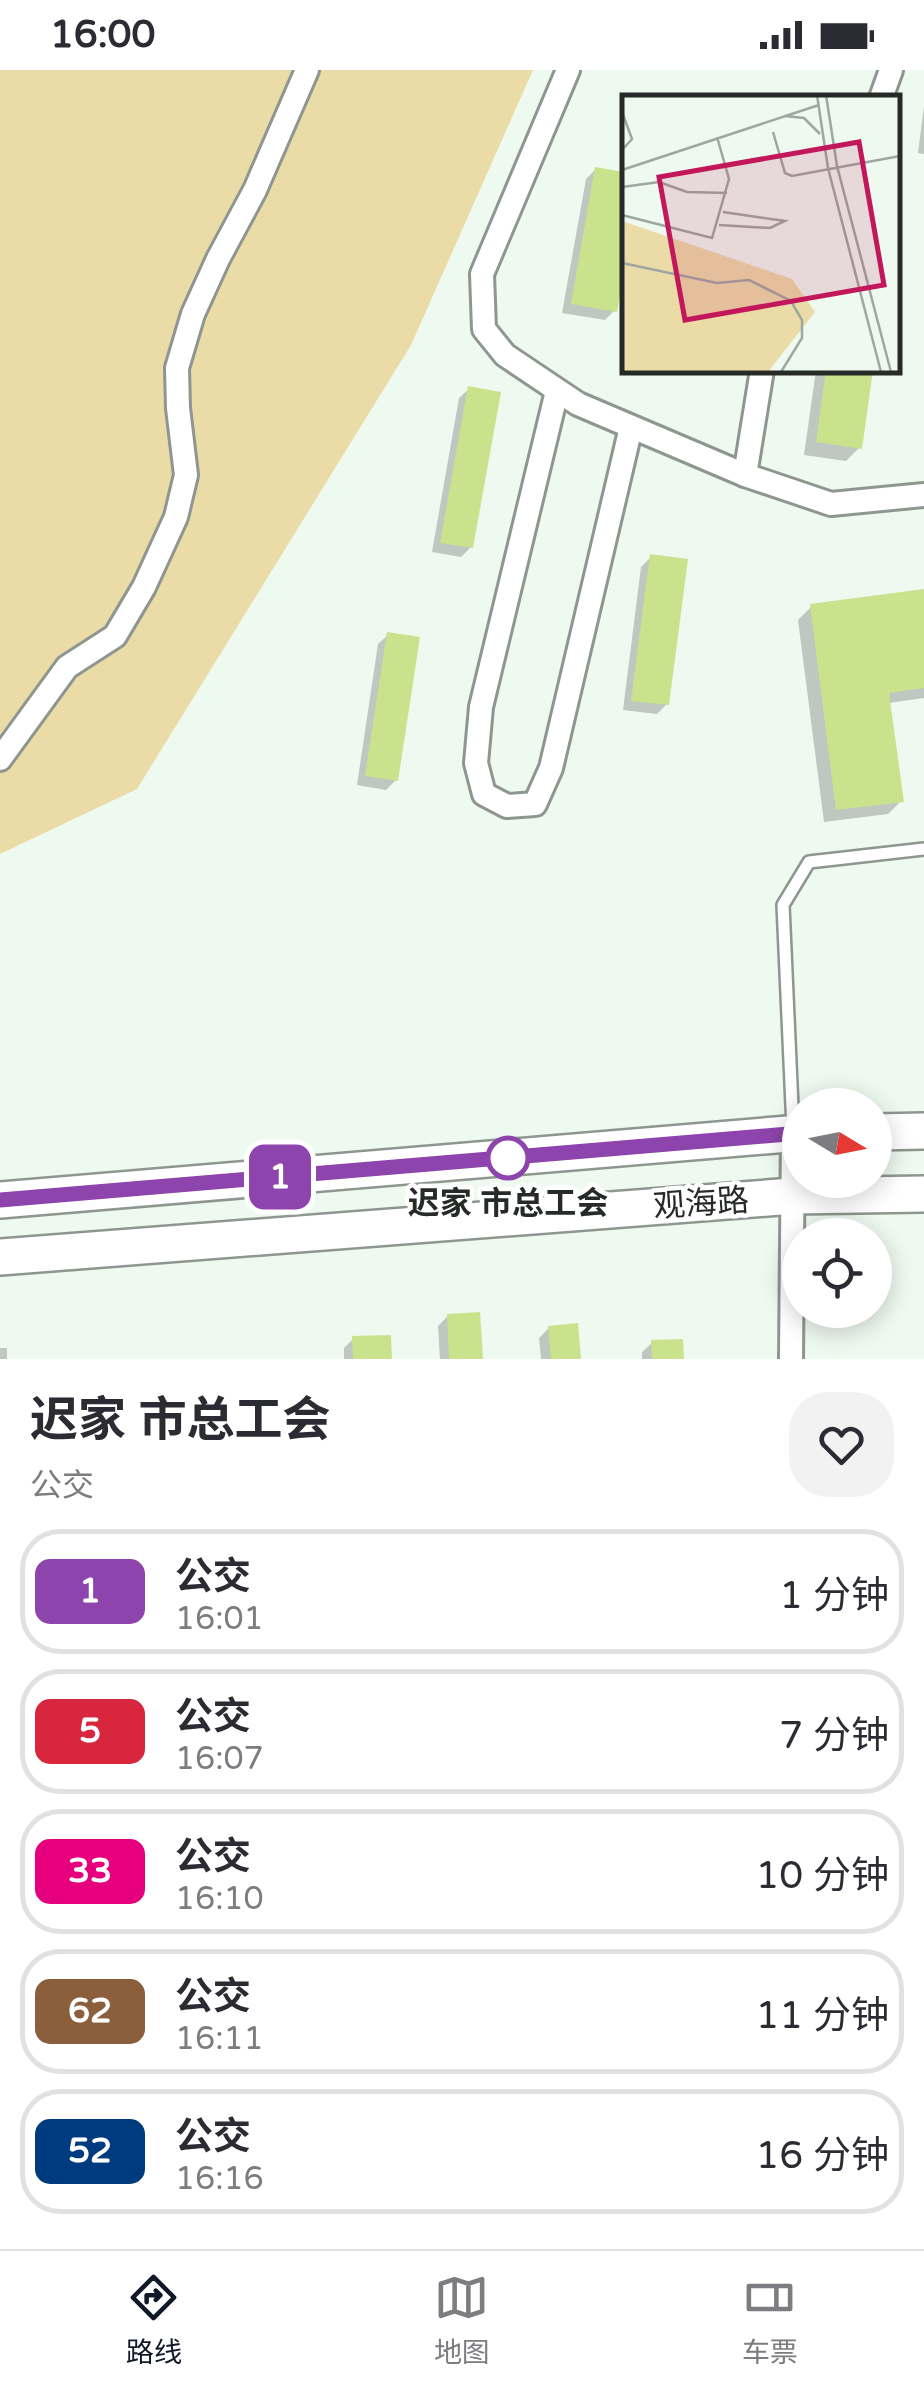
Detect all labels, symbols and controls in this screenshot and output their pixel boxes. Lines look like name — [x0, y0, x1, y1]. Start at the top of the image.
text: 16:00 — [50, 12, 155, 58]
inset map — [622, 95, 899, 372]
north arrow — [782, 1088, 892, 1198]
map controls — [782, 1088, 892, 1328]
marker: 迟家 市总工会 — [487, 1137, 529, 1179]
line badge: 1 — [248, 1144, 312, 1210]
text: 1 — [269, 1156, 291, 1198]
street label: 观海路 — [652, 1182, 750, 1226]
place label: 迟家 市总工会 — [408, 1185, 608, 1223]
button: locate — [782, 1218, 892, 1328]
text: 迟家 市总工会 — [30, 1392, 330, 1450]
button: heart — [789, 1392, 894, 1497]
text: 公交 — [30, 1467, 94, 1505]
text: 公交 — [175, 1554, 251, 1600]
text: 1 — [79, 1570, 101, 1612]
text: 1 分钟 — [779, 1573, 889, 1619]
text: 16:01 — [175, 1600, 264, 1638]
text: 公交 — [175, 1694, 251, 1740]
text: 5 — [79, 1710, 101, 1752]
text: 7 分钟 — [779, 1713, 889, 1759]
text: 16:07 — [175, 1740, 264, 1778]
text: 公交 — [175, 1834, 251, 1880]
text: 33 — [68, 1850, 112, 1892]
text: 10 分钟 — [755, 1853, 889, 1899]
text: 16:10 — [175, 1880, 264, 1918]
text: 公交 — [175, 1974, 251, 2020]
text: 62 — [68, 1990, 112, 2032]
text: 11 分钟 — [755, 1993, 889, 2039]
text: 16:11 — [175, 2020, 264, 2058]
text: 公交 — [175, 2114, 251, 2160]
text: 52 — [68, 2130, 112, 2172]
text: 16 分钟 — [755, 2133, 889, 2179]
text: 16:16 — [175, 2160, 264, 2198]
tab: 路线 — [126, 2270, 182, 2370]
tab: 地图 — [434, 2270, 490, 2370]
tab: 车票 — [742, 2270, 798, 2370]

